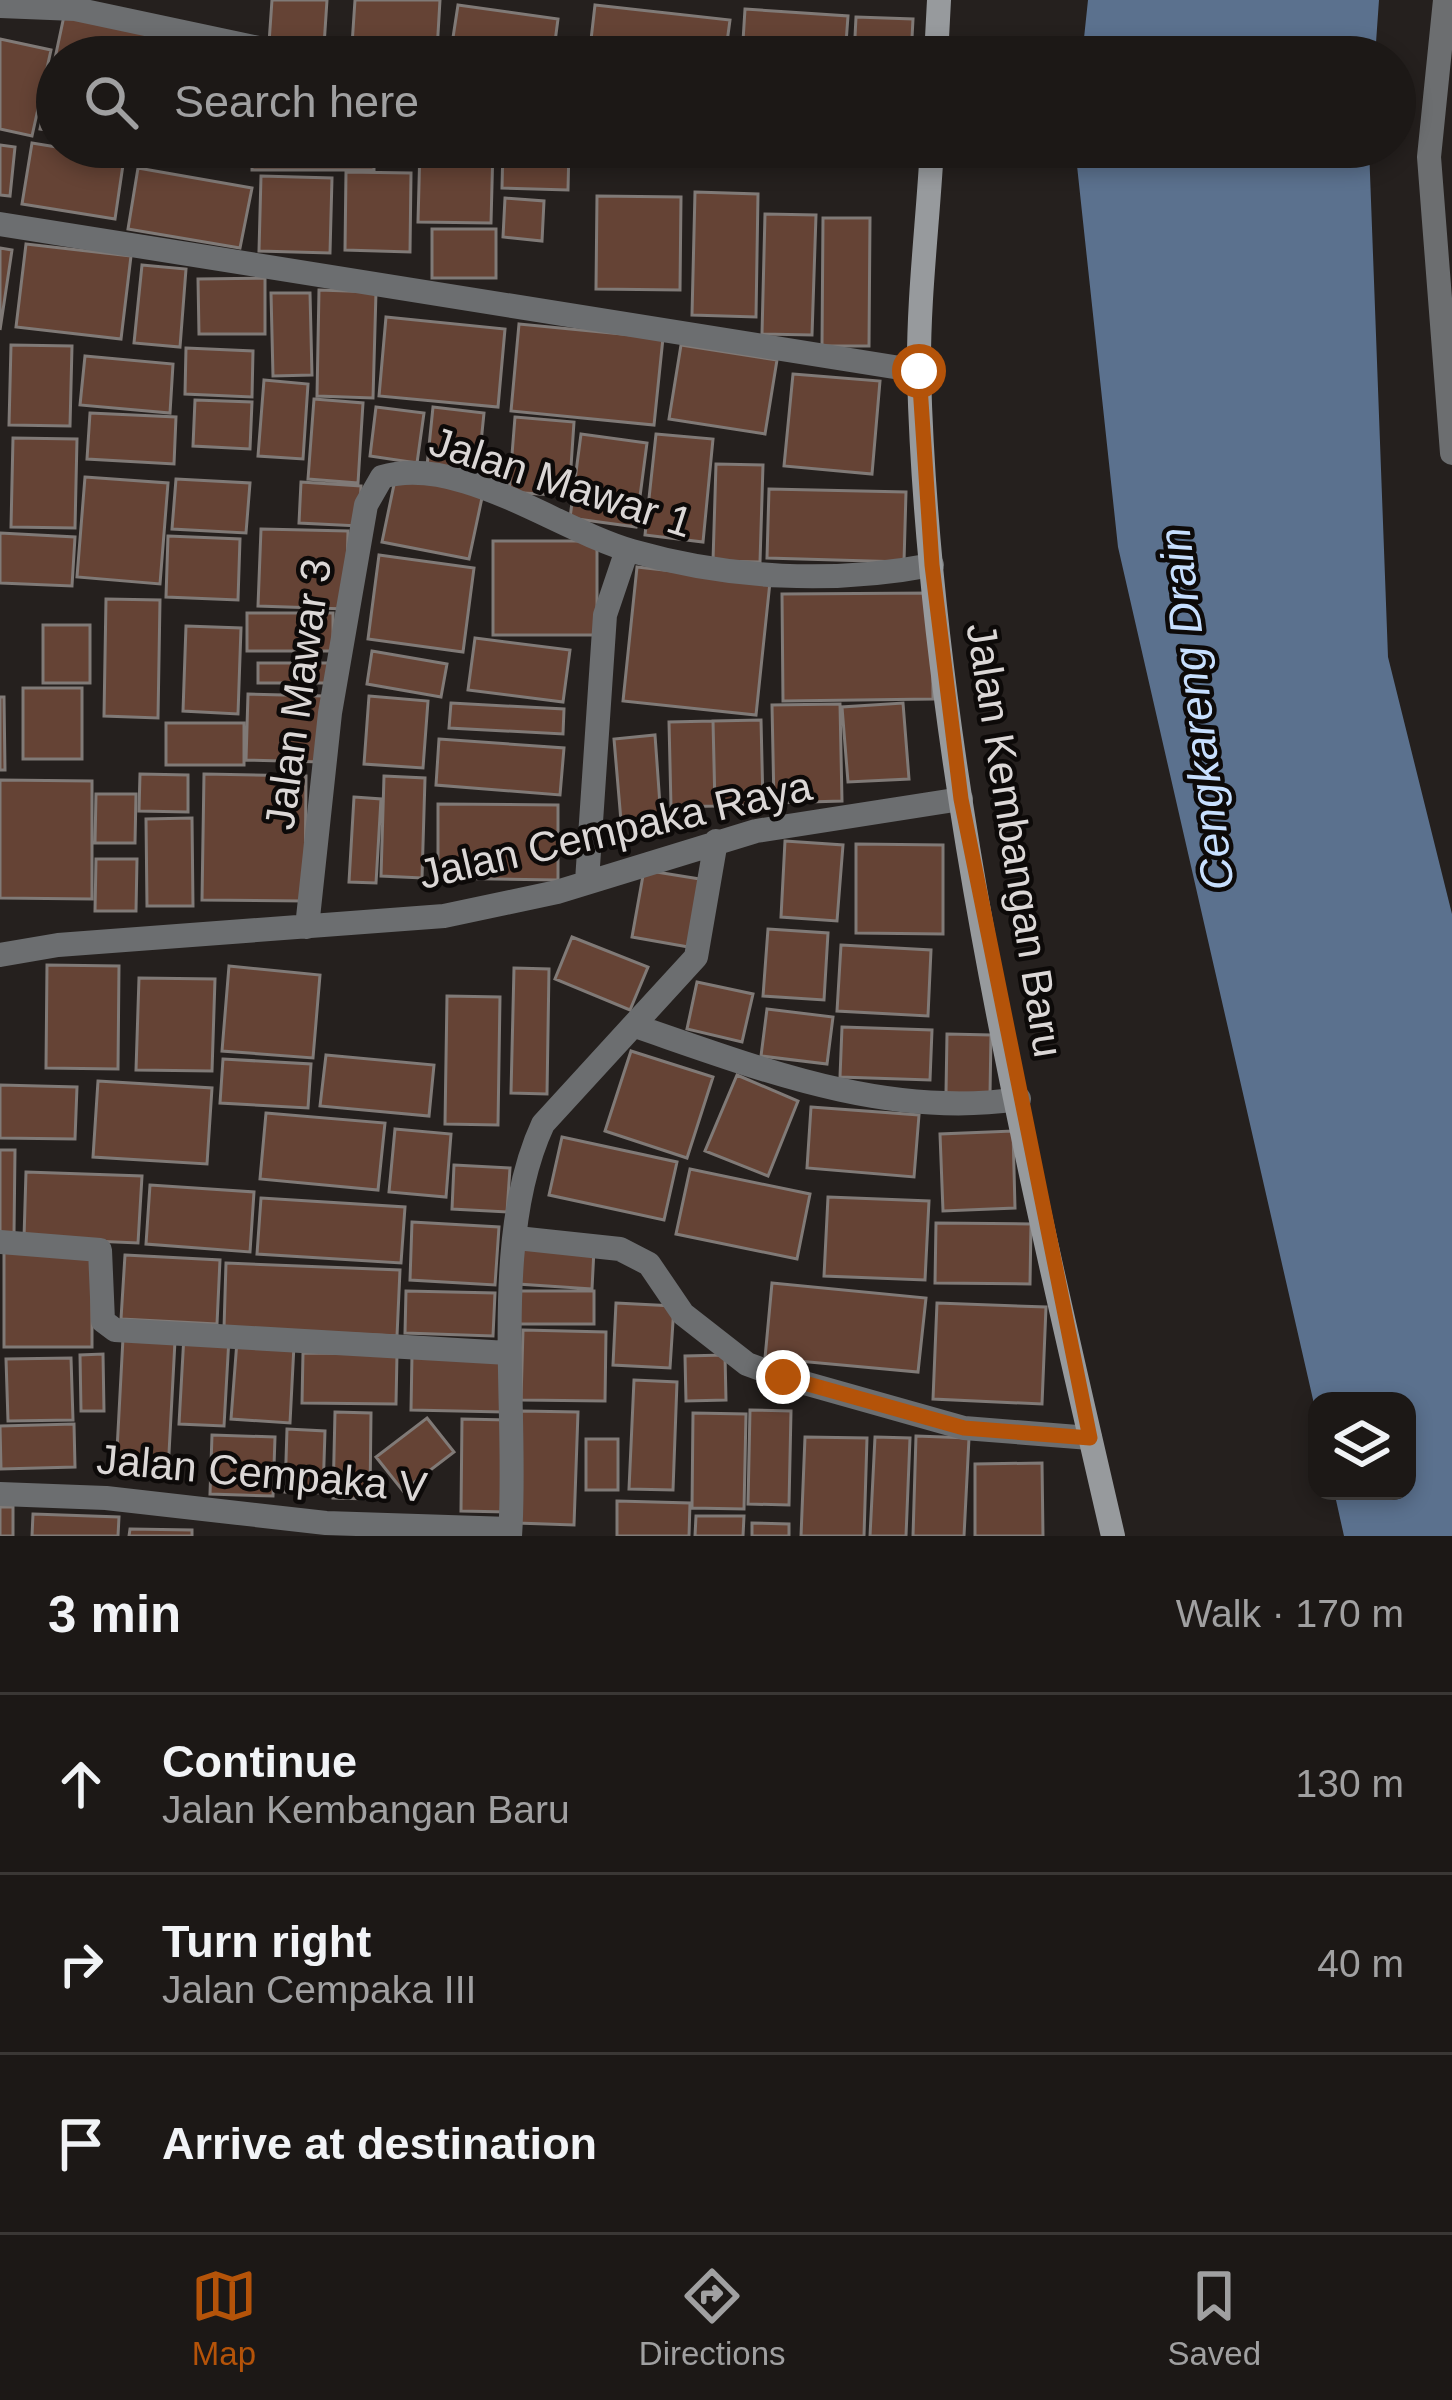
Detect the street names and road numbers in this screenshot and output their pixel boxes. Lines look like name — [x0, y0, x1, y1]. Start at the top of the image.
street label: Jalan Mawar 1 — [424, 417, 698, 547]
street label: Jalan Mawar 3 — [256, 555, 340, 833]
street label: Jalan Kembangan Baru — [957, 620, 1073, 1060]
street label: Jalan Cempaka Raya — [414, 762, 817, 898]
street label: Jalan Cempaka V — [95, 1435, 429, 1511]

